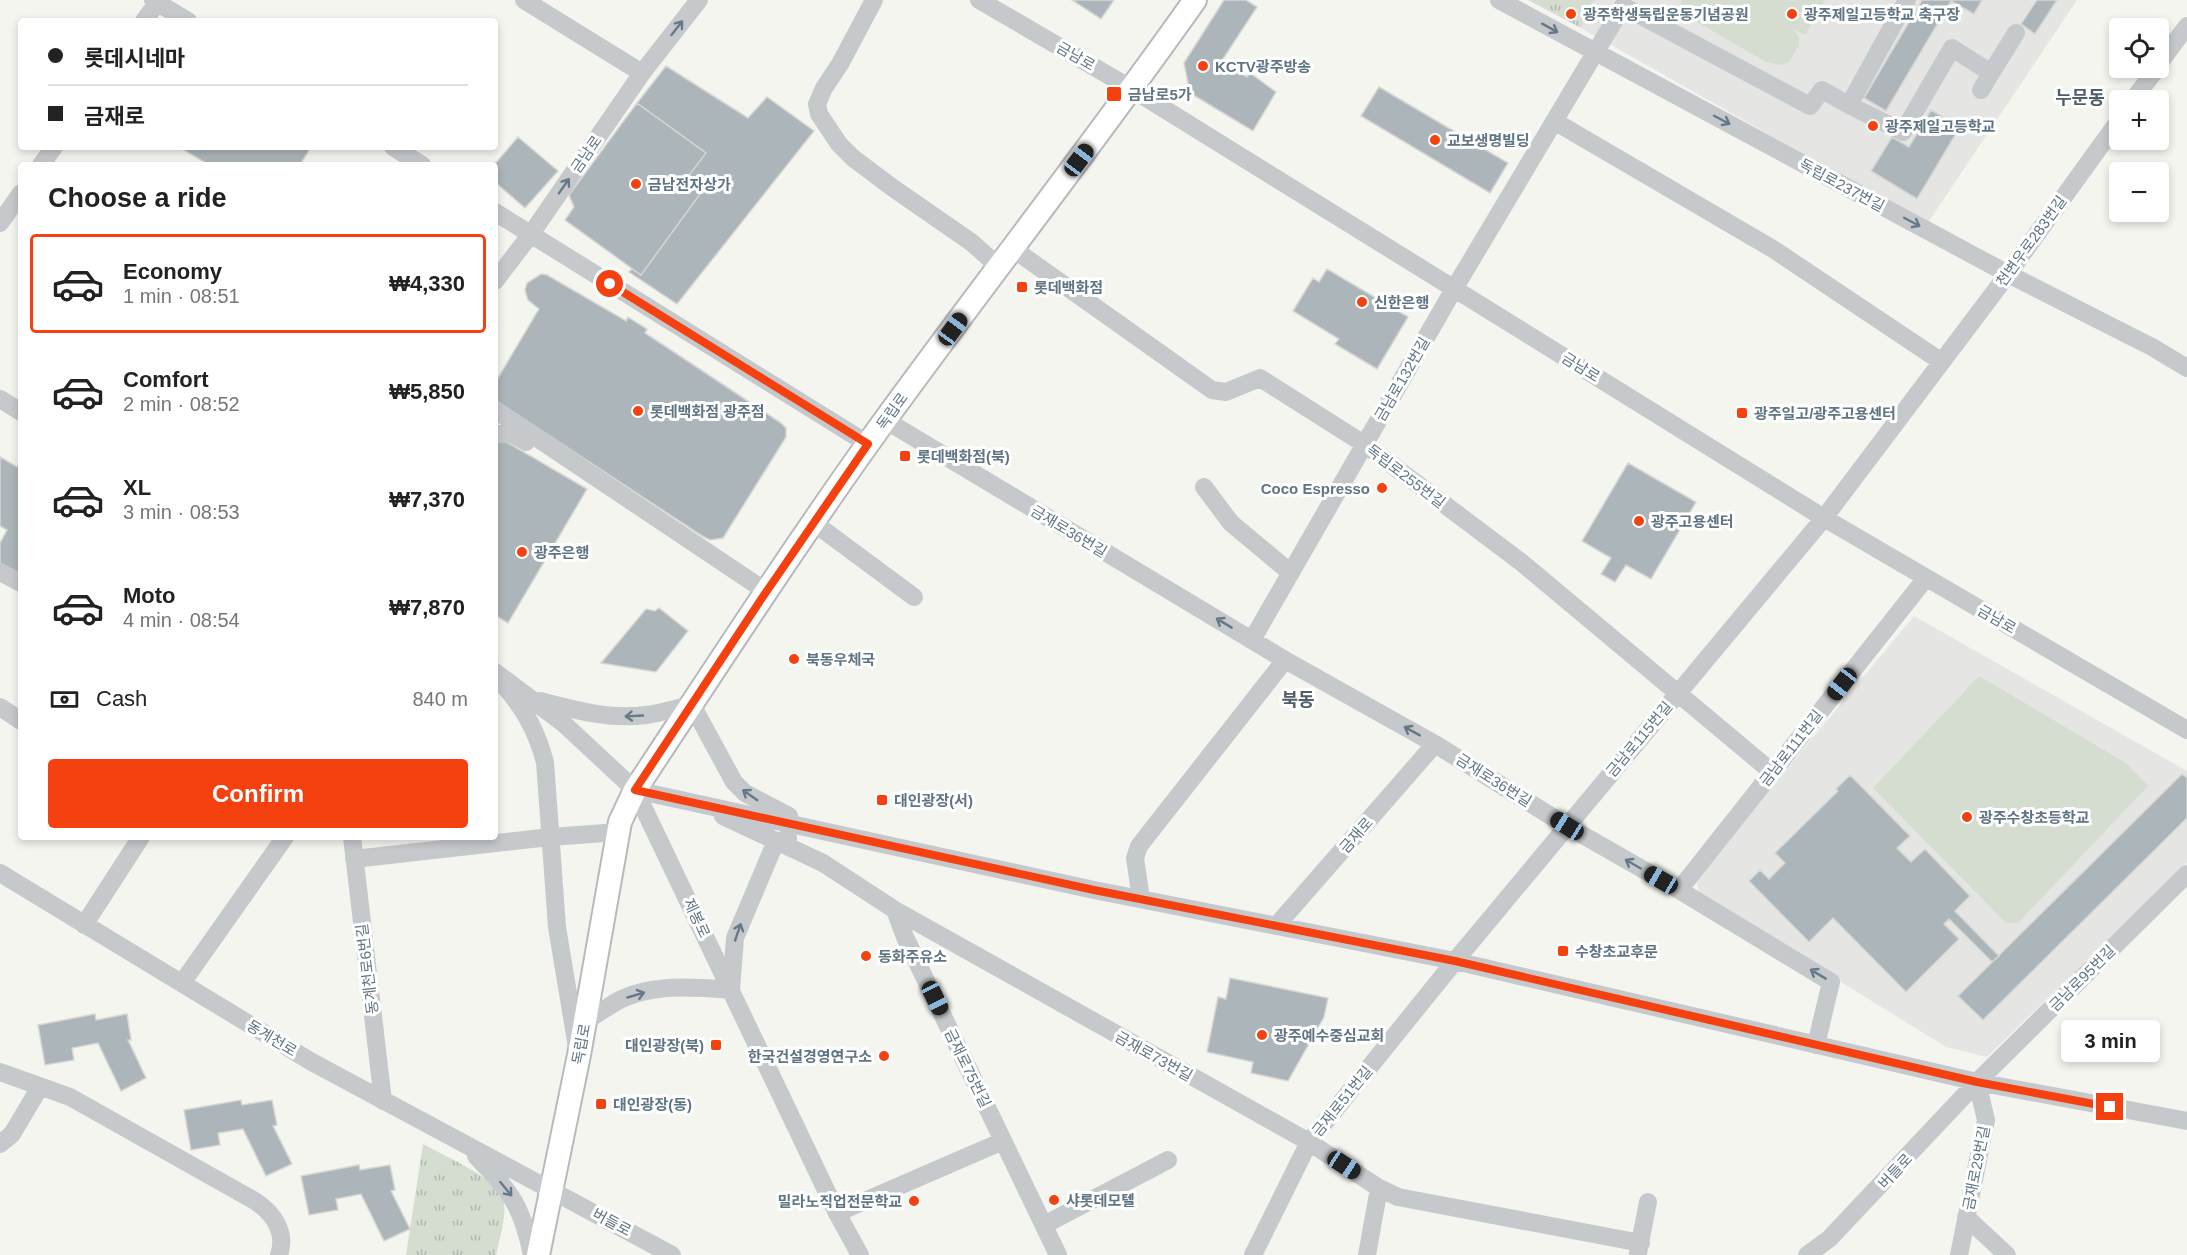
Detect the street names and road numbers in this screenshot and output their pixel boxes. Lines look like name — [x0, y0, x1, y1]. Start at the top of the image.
street label: 금남로 — [1054, 38, 1098, 74]
street label: 금남로 — [567, 132, 605, 176]
street label: 독립로237번길 — [1796, 155, 1888, 215]
street label: 천변우로283번길 — [1992, 192, 2070, 290]
street label: 금남로132번길 — [1371, 334, 1433, 424]
street label: 금남로 — [1559, 349, 1603, 385]
street label: 독립로 — [873, 389, 911, 433]
street label: 독립로255번길 — [1363, 441, 1449, 511]
street label: 금재로36번길 — [1028, 502, 1110, 560]
street label: 금남로 — [1975, 601, 2019, 637]
street label: 금남로115번길 — [1603, 698, 1675, 780]
street label: 금남로111번길 — [1756, 707, 1826, 789]
street label: 금재로36번길 — [1453, 750, 1535, 810]
street label: 금재로 — [1336, 814, 1376, 856]
street label: 제봉로 — [681, 896, 713, 940]
street label: 동계천로6번길 — [353, 923, 381, 1015]
street label: 금남로95번길 — [2046, 942, 2118, 1014]
street label: 동계천로 — [244, 1016, 300, 1060]
street label: 독립로 — [569, 1022, 593, 1066]
street label: 금재로75번길 — [942, 1026, 994, 1110]
street label: 금재로73번길 — [1112, 1028, 1196, 1084]
street label: 금재로51번길 — [1308, 1062, 1376, 1140]
street label: 금재로29번길 — [1959, 1124, 1993, 1212]
street label: 버들로 — [1875, 1150, 1915, 1192]
street label: 버들로 — [590, 1205, 634, 1239]

